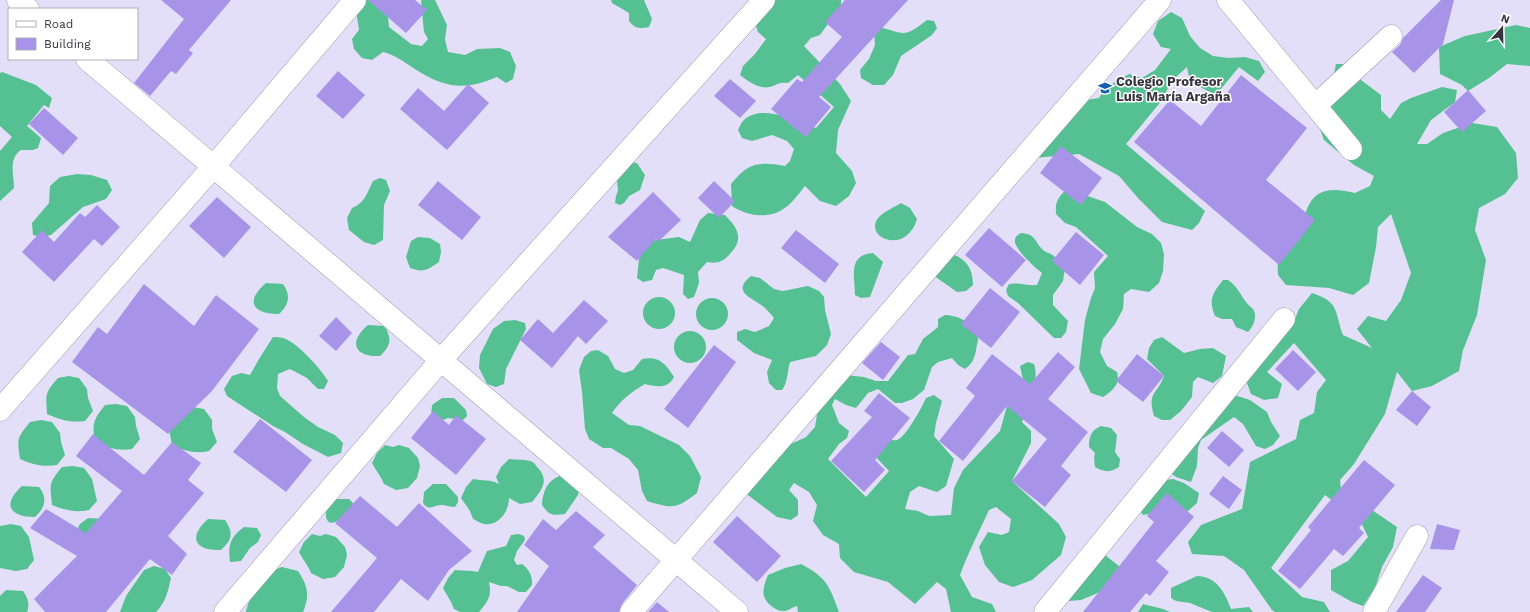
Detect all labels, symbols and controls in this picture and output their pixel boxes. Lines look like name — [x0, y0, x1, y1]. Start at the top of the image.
legend — [8, 8, 138, 60]
north arrow — [1482, 8, 1522, 48]
text: N — [1499, 12, 1511, 27]
text: Road — [44, 17, 73, 31]
text: Building — [44, 37, 91, 51]
place label: Colegio Profesor Luis María Argaña — [1116, 74, 1231, 104]
school or university icon: Colegio Profesor Luis María Argaña — [1097, 80, 1113, 96]

